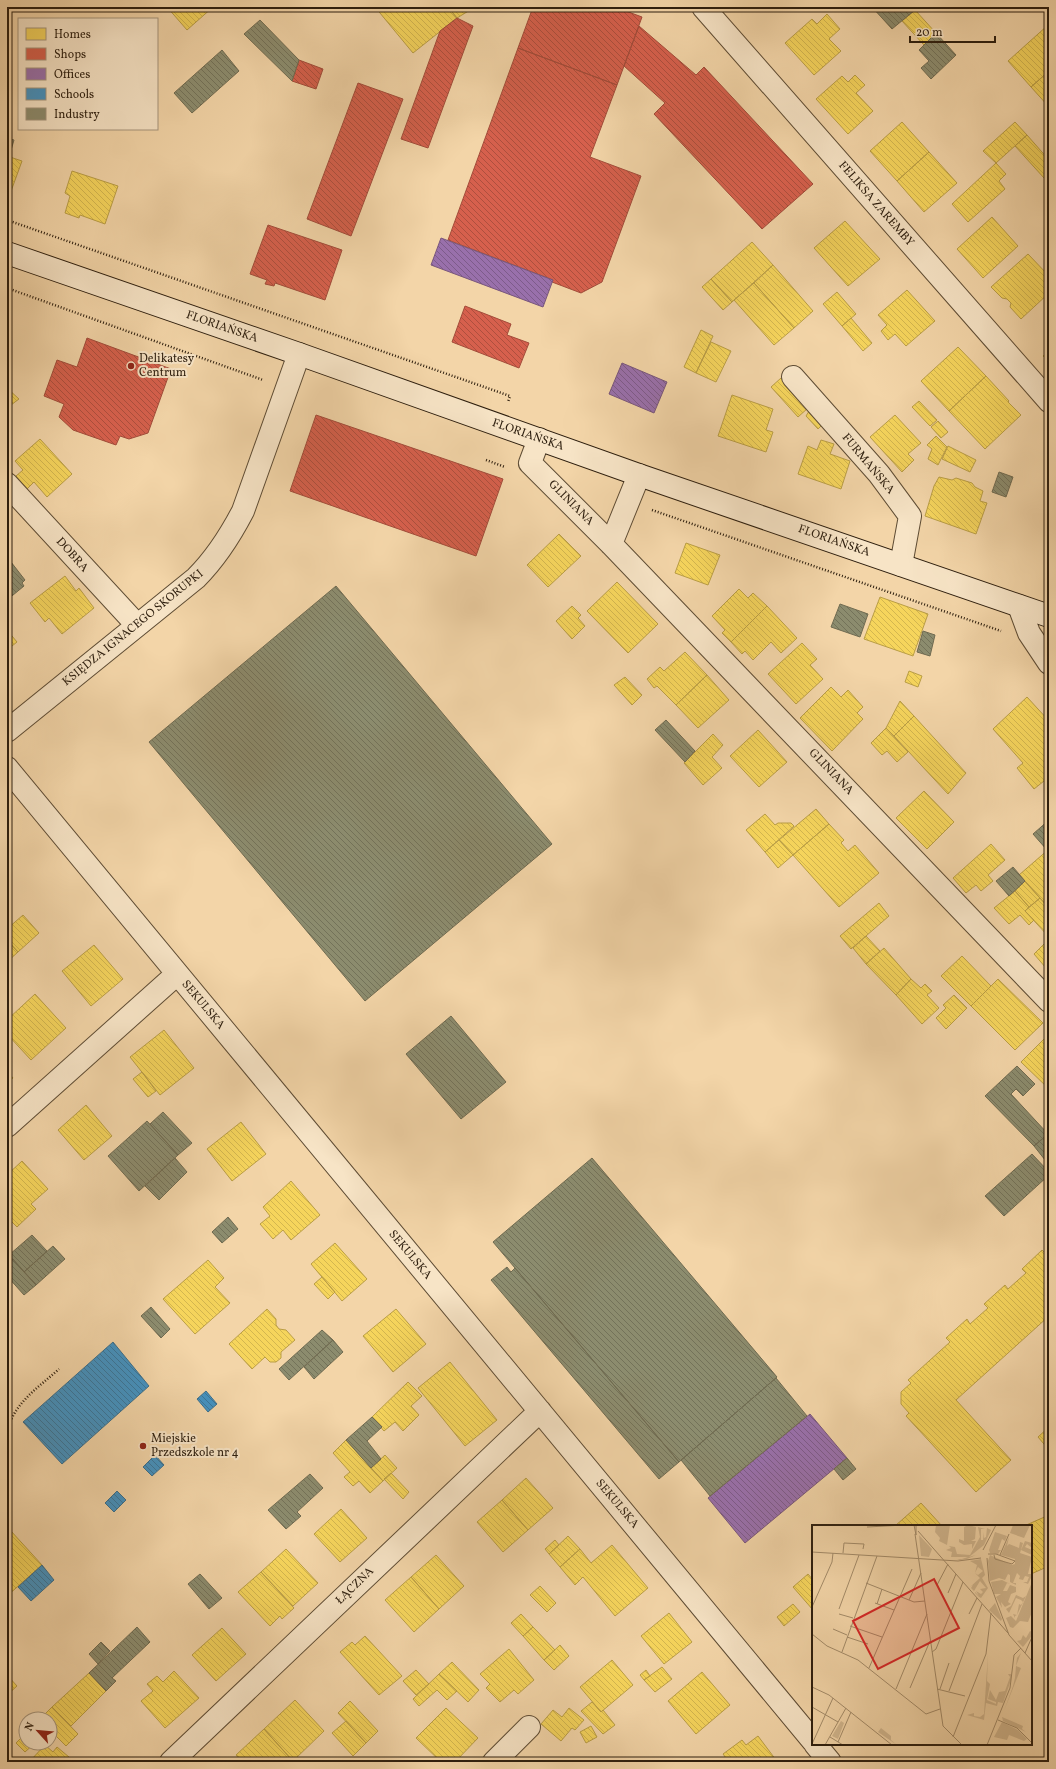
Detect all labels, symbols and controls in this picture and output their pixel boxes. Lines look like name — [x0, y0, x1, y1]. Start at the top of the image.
legend — [18, 18, 158, 130]
scale bar — [910, 18, 995, 44]
text: 20 m — [916, 25, 943, 41]
text: Homes — [54, 27, 91, 43]
text: Shops — [54, 47, 86, 63]
text: Offices — [54, 67, 90, 83]
text: Schools — [54, 87, 94, 103]
text: Industry — [54, 107, 100, 123]
street label: FELIKSA ZAREMBY — [835, 158, 918, 250]
street label: FLORIAŃSKA — [184, 306, 261, 347]
place label: Delikatesy Centrum — [139, 351, 195, 381]
marker: Delikatesy Centrum — [126, 361, 136, 371]
street label: FLORIAŃSKA — [490, 414, 567, 455]
street label: FURMAŃSKA — [838, 430, 899, 498]
street label: GLINIANA — [545, 477, 598, 530]
street label: FLORIAŃSKA — [796, 520, 873, 561]
street label: DOBRA — [52, 534, 92, 576]
street label: KSIĘDZA IGNACEGO SKORUPKI — [59, 566, 207, 690]
street label: GLINIANA — [805, 745, 857, 799]
street label: SEKULSKA — [178, 977, 229, 1033]
street label: SEKULSKA — [385, 1227, 436, 1283]
place label: Miejskie Przedszkole nr 4 — [151, 1431, 239, 1461]
marker: Miejskie Przedszkole nr 4 — [138, 1441, 148, 1451]
street label: SEKULSKA — [592, 1476, 643, 1532]
inset map — [812, 1525, 1032, 1745]
street label: ŁĄCZNA — [332, 1563, 378, 1608]
north arrow — [18, 1711, 58, 1751]
text: N — [22, 1720, 39, 1734]

